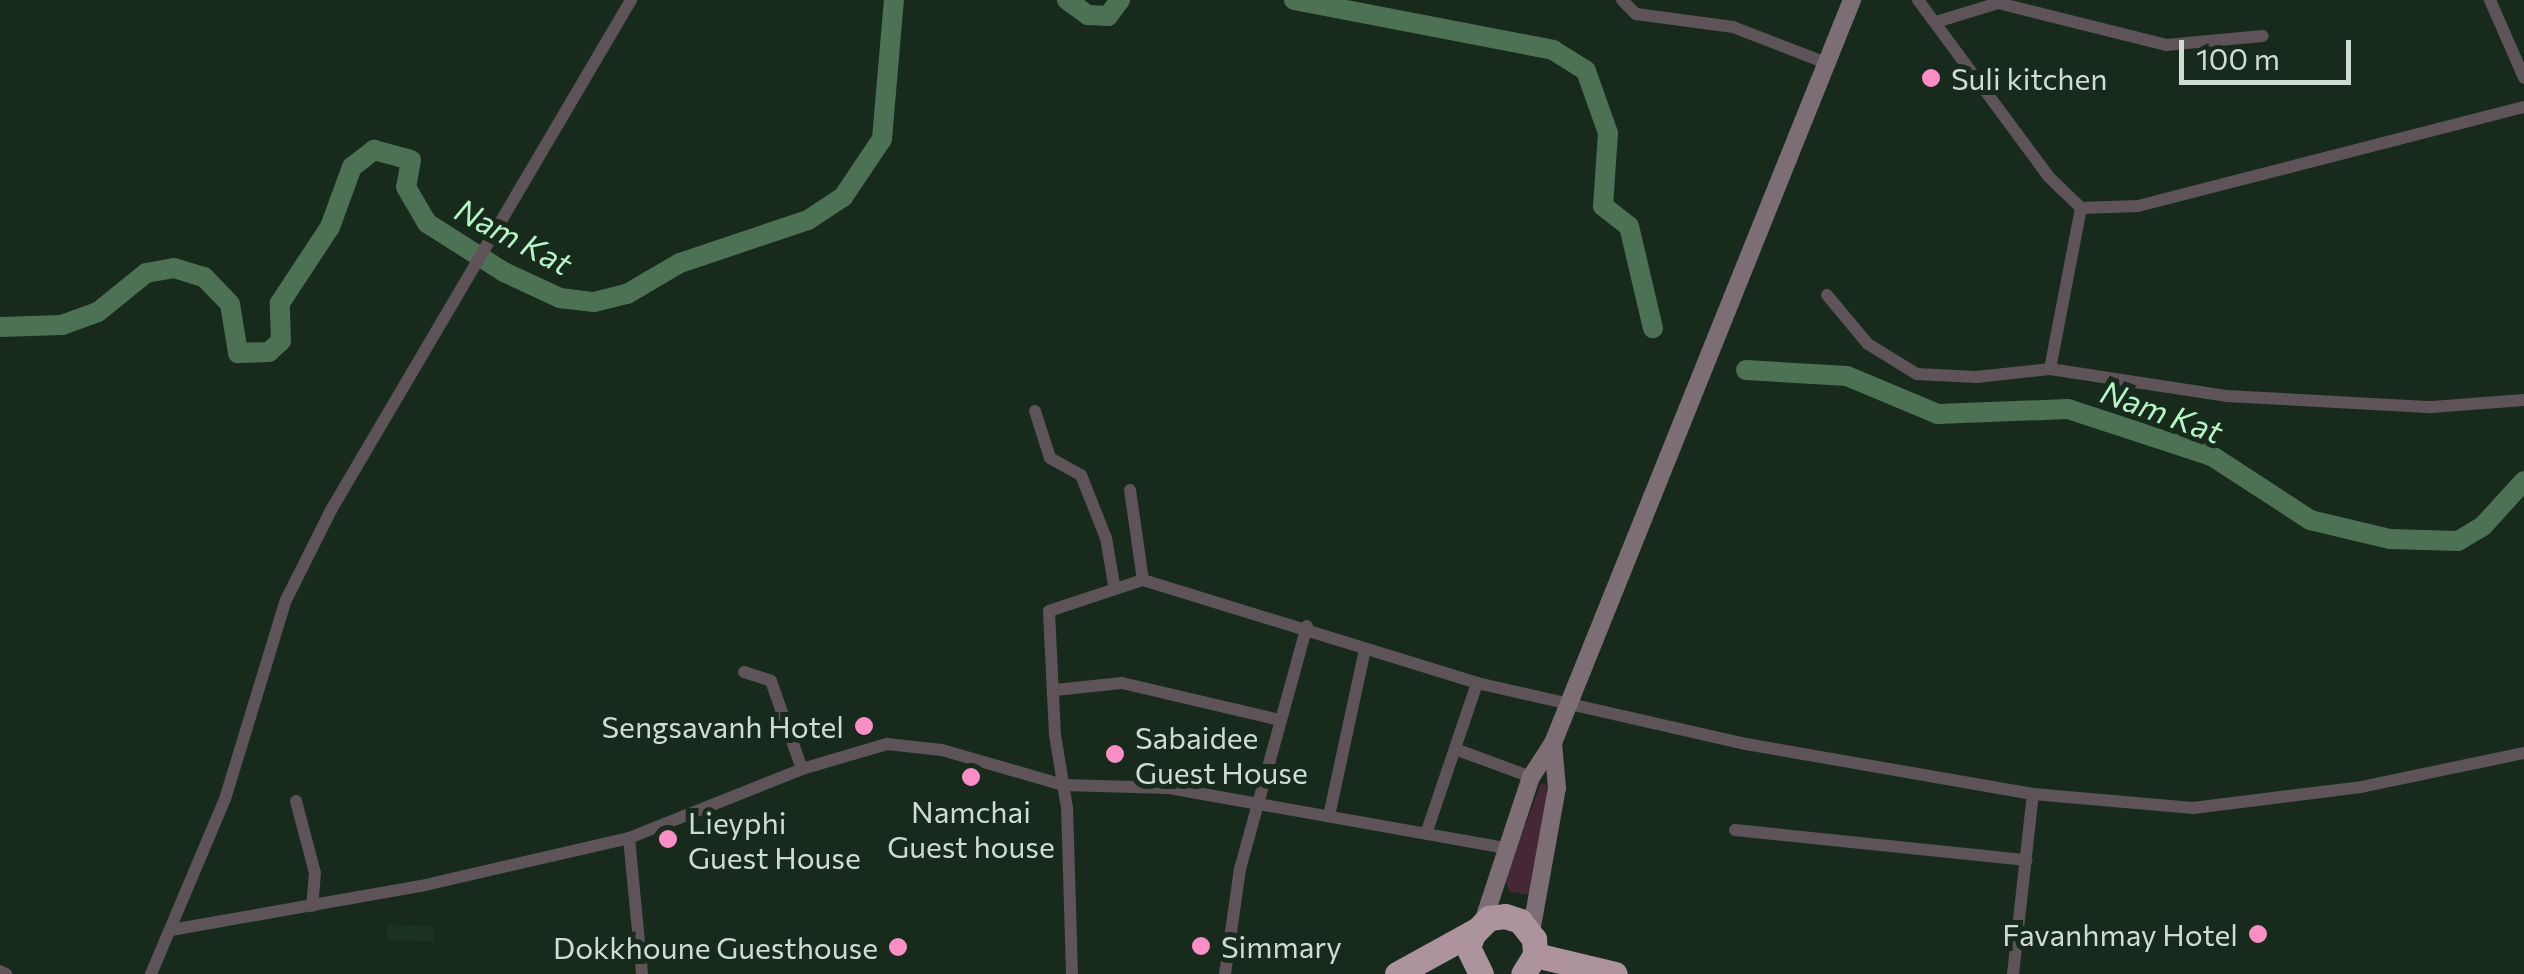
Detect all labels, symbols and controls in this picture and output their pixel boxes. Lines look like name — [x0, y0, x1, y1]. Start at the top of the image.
scale bar — [2184, 20, 2356, 82]
text: 100 m — [2196, 39, 2280, 76]
place label: Suli kitchen — [1951, 60, 2108, 96]
marker: Suli kitchen — [1920, 67, 1942, 89]
water label: Nam Kat — [449, 189, 579, 283]
water label: Nam Kat — [2096, 371, 2228, 451]
place label: Sengsavanh Hotel — [602, 708, 844, 744]
marker: Sengsavanh Hotel — [853, 715, 875, 737]
place label: Sabaidee Guest House — [1135, 719, 1308, 790]
marker: Sabaidee Guest House — [1104, 743, 1126, 765]
marker: Namchai Guest house — [960, 766, 982, 788]
place label: Namchai Guest house — [887, 793, 1055, 864]
place label: Lieyphi Guest House — [688, 804, 861, 874]
marker: Lieyphi Guest House — [657, 828, 679, 850]
place label: Favanhmay Hotel — [2002, 916, 2238, 952]
marker: Favanhmay Hotel — [2247, 923, 2269, 945]
place label: Simmary — [1221, 928, 1342, 964]
place label: Dokkhoune Guesthouse — [553, 929, 878, 965]
marker: Simmary — [1190, 935, 1212, 957]
marker: Dokkhoune Guesthouse — [887, 936, 909, 958]

